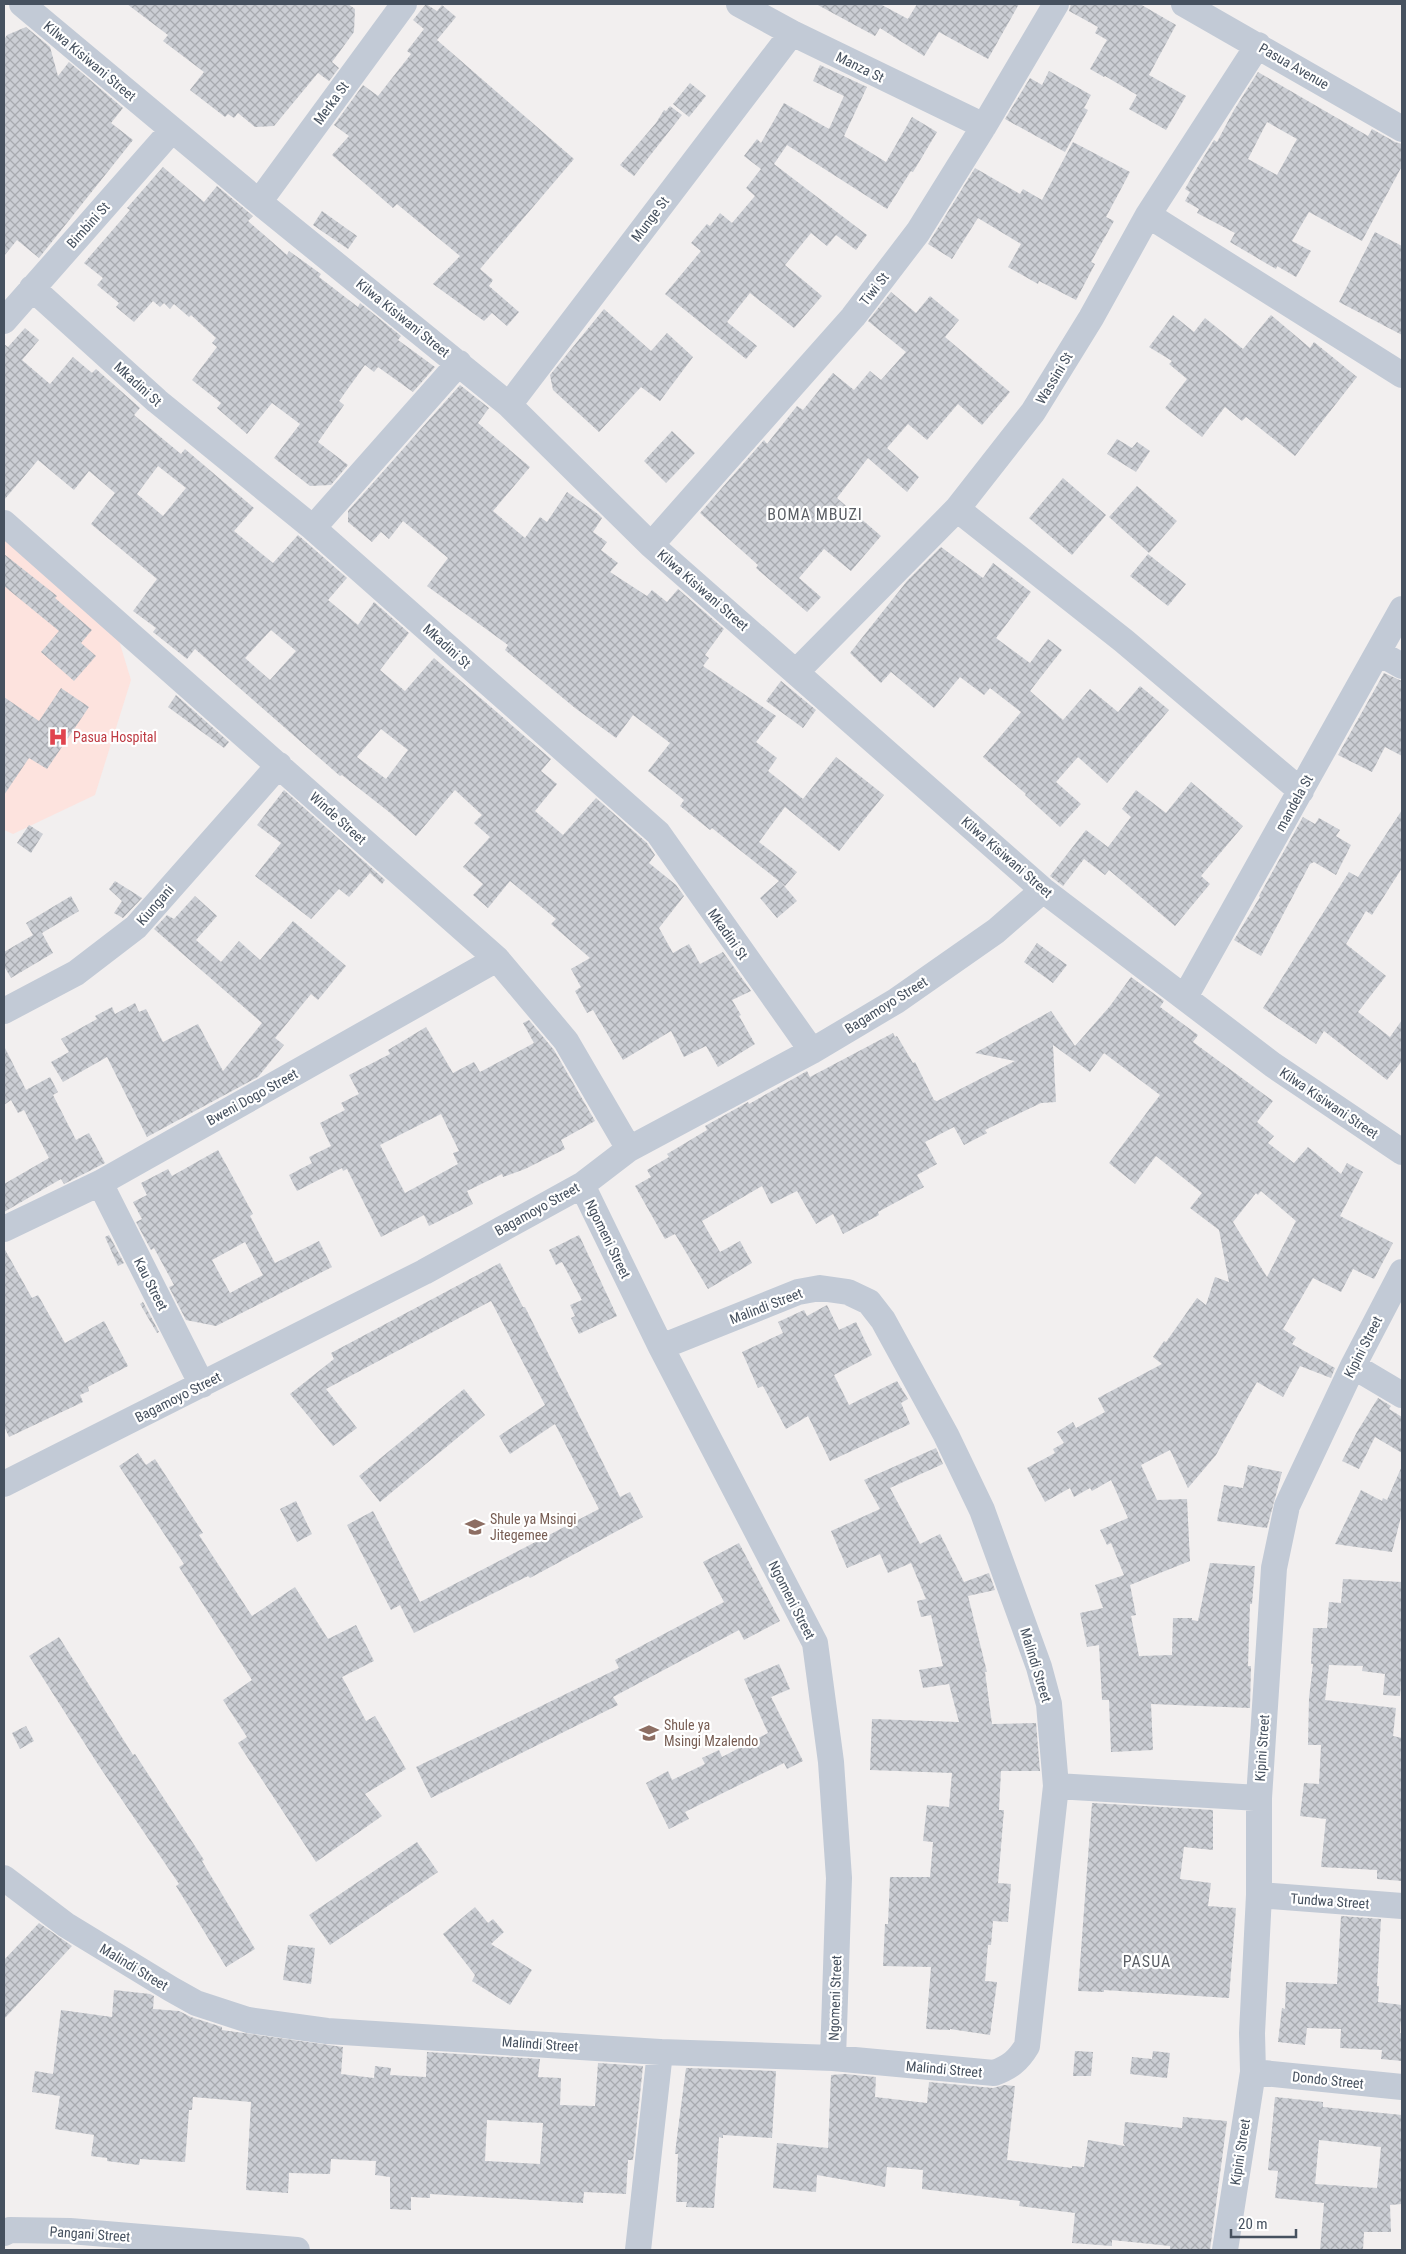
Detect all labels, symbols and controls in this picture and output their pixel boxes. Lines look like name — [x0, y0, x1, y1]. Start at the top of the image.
street label: Kilwa Kisiwani Street — [41, 18, 139, 104]
street label: Pasua Avenue — [1256, 40, 1332, 93]
street label: Manza St — [833, 49, 887, 85]
street label: Merka St — [310, 78, 352, 128]
street label: Munge St — [628, 193, 672, 245]
street label: Bimbini St — [63, 199, 113, 251]
street label: Tiwi St — [856, 269, 892, 309]
street label: Kilwa Kisiwani Street — [353, 275, 453, 361]
street label: Wassini St — [1032, 349, 1076, 407]
street label: Mkadini St — [111, 359, 165, 409]
district label: BOMA MBUZI — [767, 505, 863, 524]
street label: Kilwa Kisiwani Street — [654, 546, 752, 634]
street label: Mkadini St — [420, 621, 474, 671]
hospital icon: Pasua Hospital — [47, 726, 69, 748]
place label: Pasua Hospital — [73, 729, 157, 745]
street label: mandela St — [1272, 772, 1316, 834]
street label: Winde Street — [307, 789, 369, 847]
street label: Kilwa Kisiwani Street — [958, 813, 1056, 901]
street label: Kiungani — [133, 882, 177, 928]
street label: Mkadini St — [705, 906, 751, 962]
street label: Bagamoyo Street — [842, 973, 930, 1037]
street label: Kilwa Kisiwani Street — [1277, 1064, 1381, 1142]
street label: Bweni Dogo Street — [204, 1065, 300, 1129]
street label: Bagamoyo Street — [492, 1179, 582, 1239]
street label: Ngomeni Street — [582, 1197, 634, 1281]
street label: Kau Street — [131, 1255, 171, 1313]
street label: Malindi Street — [727, 1285, 805, 1327]
street label: Kipini Street — [1341, 1314, 1385, 1380]
street label: Bagamoyo Street — [132, 1368, 224, 1426]
place label: Shule ya Msingi Jitegemee — [490, 1511, 577, 1543]
school or university icon: Shule ya Msingi Jitegemee — [464, 1516, 486, 1538]
street label: Ngomeni Street — [765, 1558, 819, 1642]
street label: Malindi Street — [1017, 1626, 1055, 1704]
street label: Kipini Street — [1252, 1714, 1272, 1782]
place label: Shule ya Msingi Mzalendo — [664, 1717, 758, 1749]
school or university icon: Shule ya Msingi Mzalendo — [638, 1722, 660, 1744]
street label: Tundwa Street — [1290, 1890, 1370, 1912]
street label: Malindi Street — [97, 1940, 171, 1994]
district label: PASUA — [1123, 1952, 1171, 1971]
street label: Ngomeni Street — [826, 1955, 844, 2041]
street label: Malindi Street — [501, 2033, 579, 2055]
street label: Malindi Street — [905, 2058, 983, 2080]
street label: Dondo Street — [1291, 2068, 1365, 2092]
street label: Kipini Street — [1227, 2118, 1253, 2186]
scale bar — [1231, 2206, 1296, 2238]
text: 20 m — [1238, 2215, 1268, 2233]
street label: Pangani Street — [49, 2223, 131, 2245]

